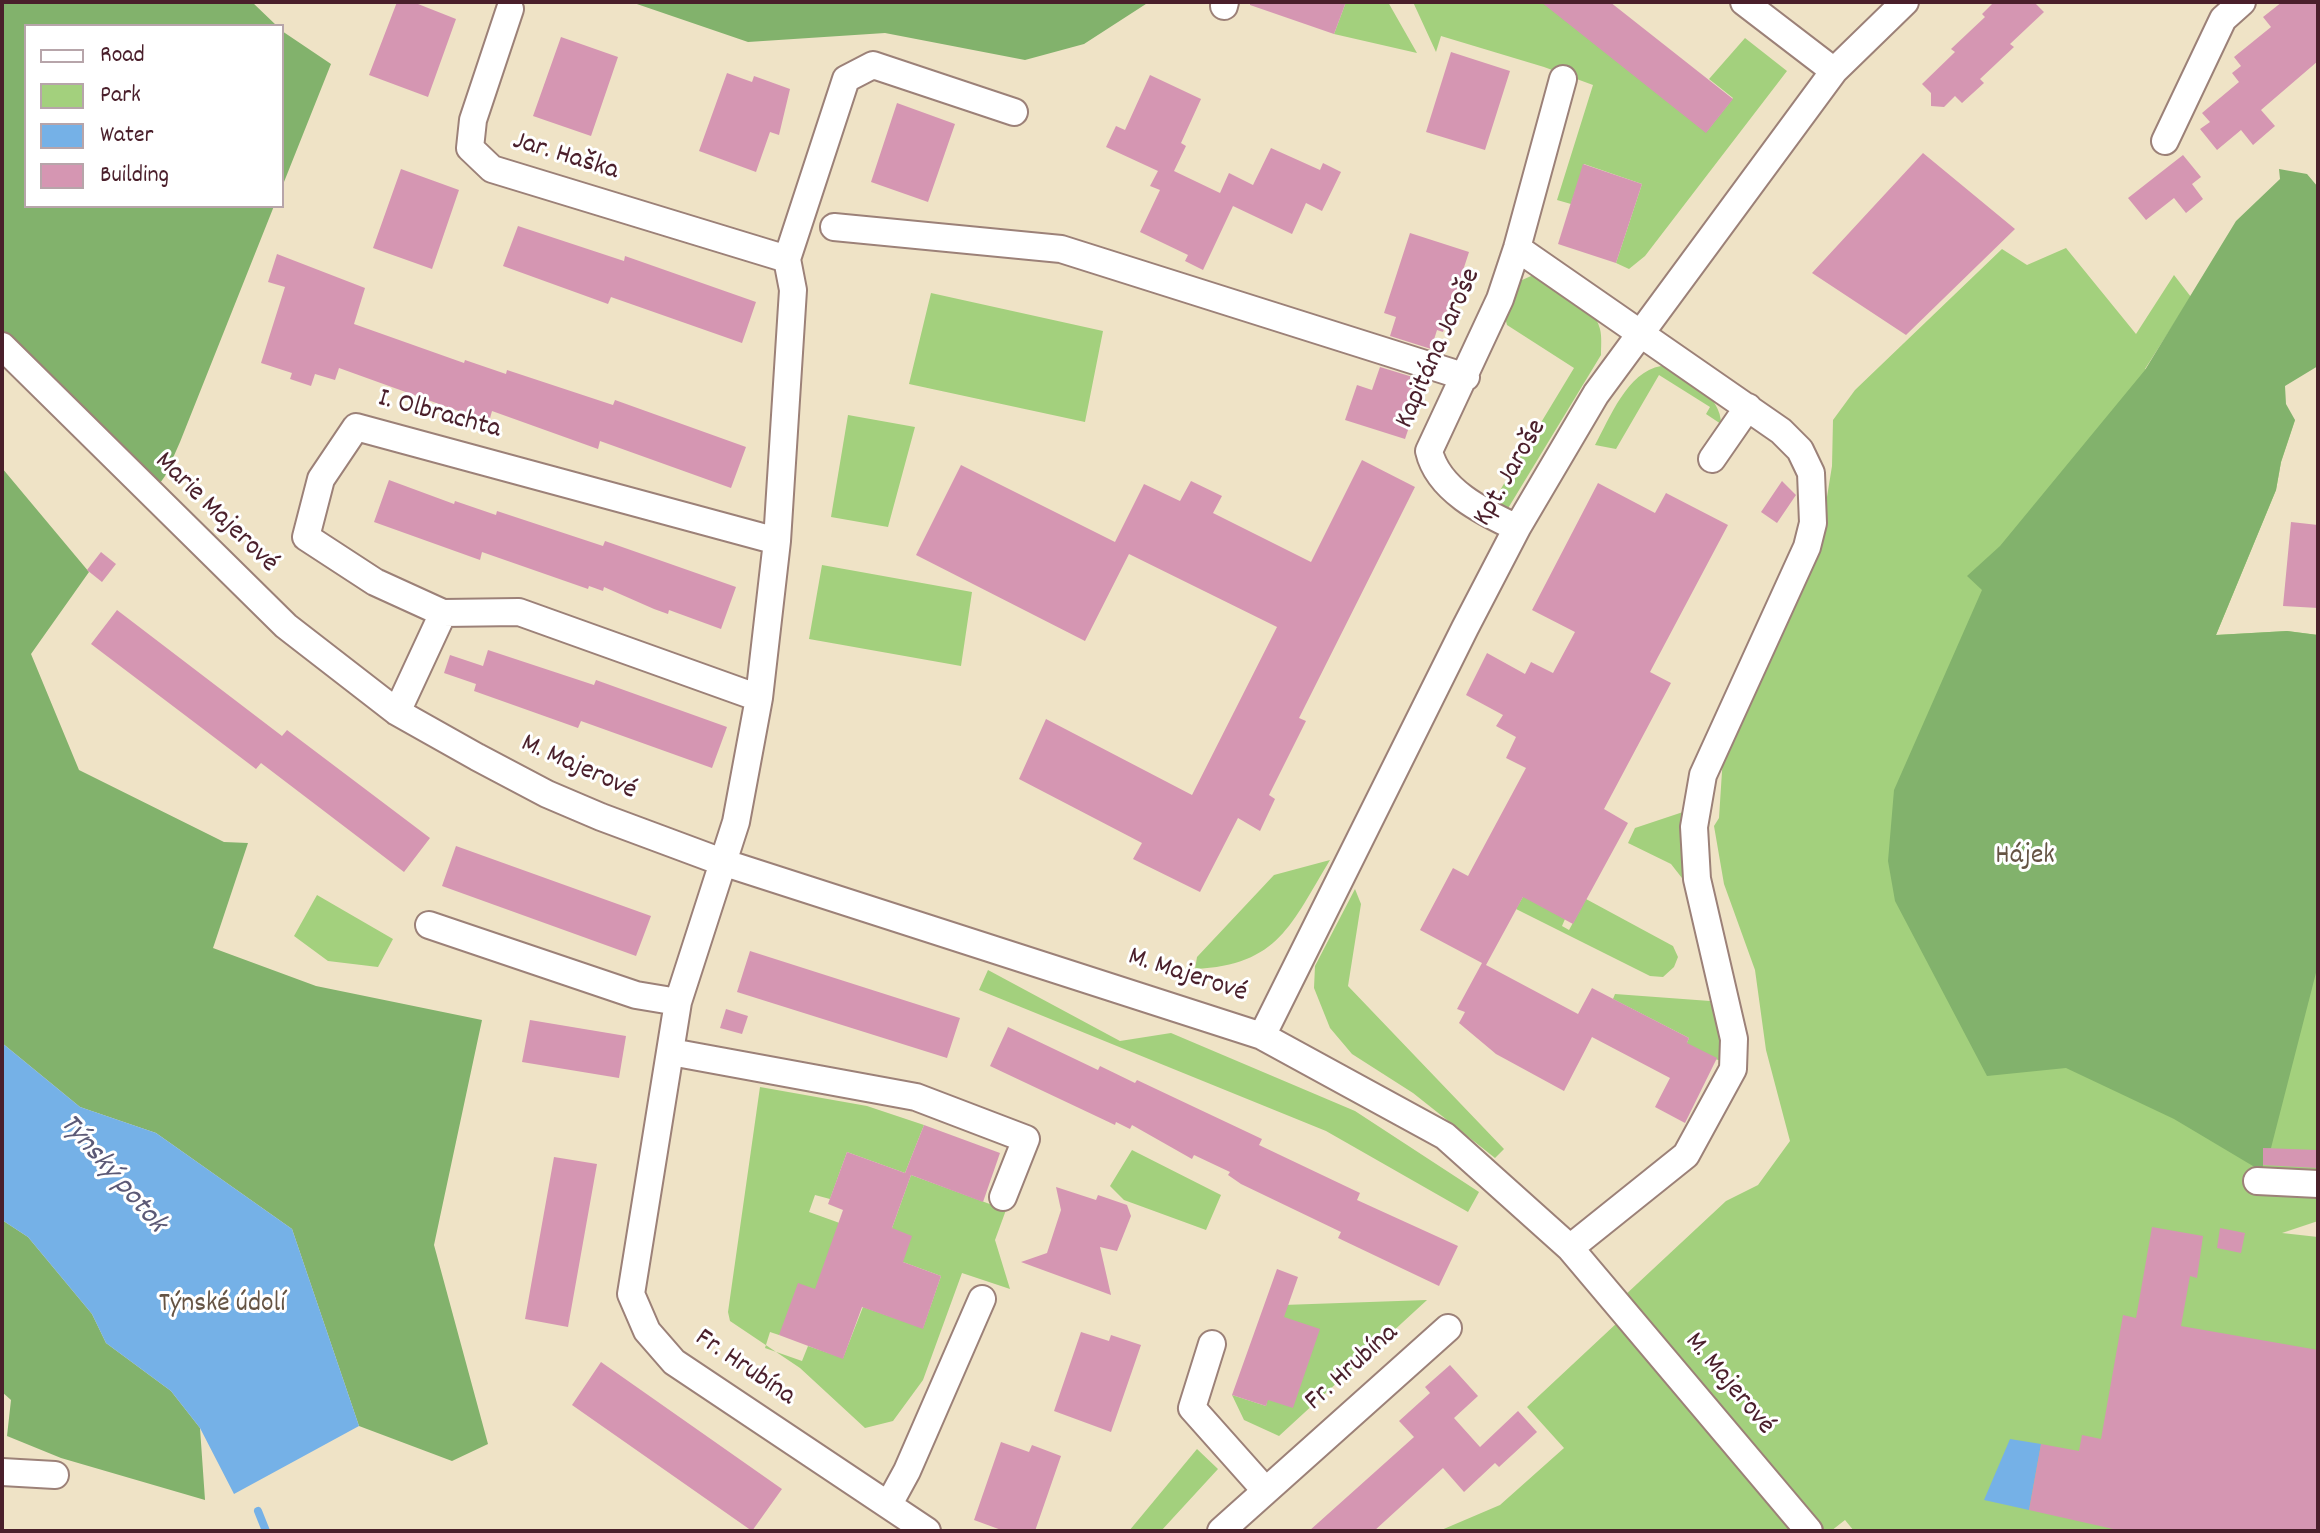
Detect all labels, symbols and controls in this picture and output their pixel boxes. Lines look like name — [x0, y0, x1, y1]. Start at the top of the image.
legend — [24, 24, 284, 208]
text: Road — [100, 39, 145, 73]
text: Park — [100, 79, 141, 113]
text: Water — [100, 119, 153, 153]
street label: Jar. Haška — [508, 126, 622, 190]
text: Building — [100, 159, 169, 193]
street label: Kapitána Jaroše — [1390, 264, 1490, 434]
street label: I. Olbrachta — [374, 384, 504, 448]
street label: Kpt. Jaroše — [1468, 415, 1556, 533]
street label: Marie Majerové — [146, 446, 284, 582]
street label: M. Majerové — [515, 729, 641, 809]
park label: Hájek — [1995, 841, 2055, 875]
street label: M. Majerové — [1123, 942, 1251, 1012]
water label: Týnský potok — [50, 1108, 172, 1242]
park label: Týnské údolí — [159, 1289, 285, 1323]
street label: Fr. Hrubína — [1299, 1318, 1407, 1420]
street label: Fr. Hrubína — [687, 1323, 801, 1415]
street label: M. Majerové — [1676, 1327, 1780, 1443]

